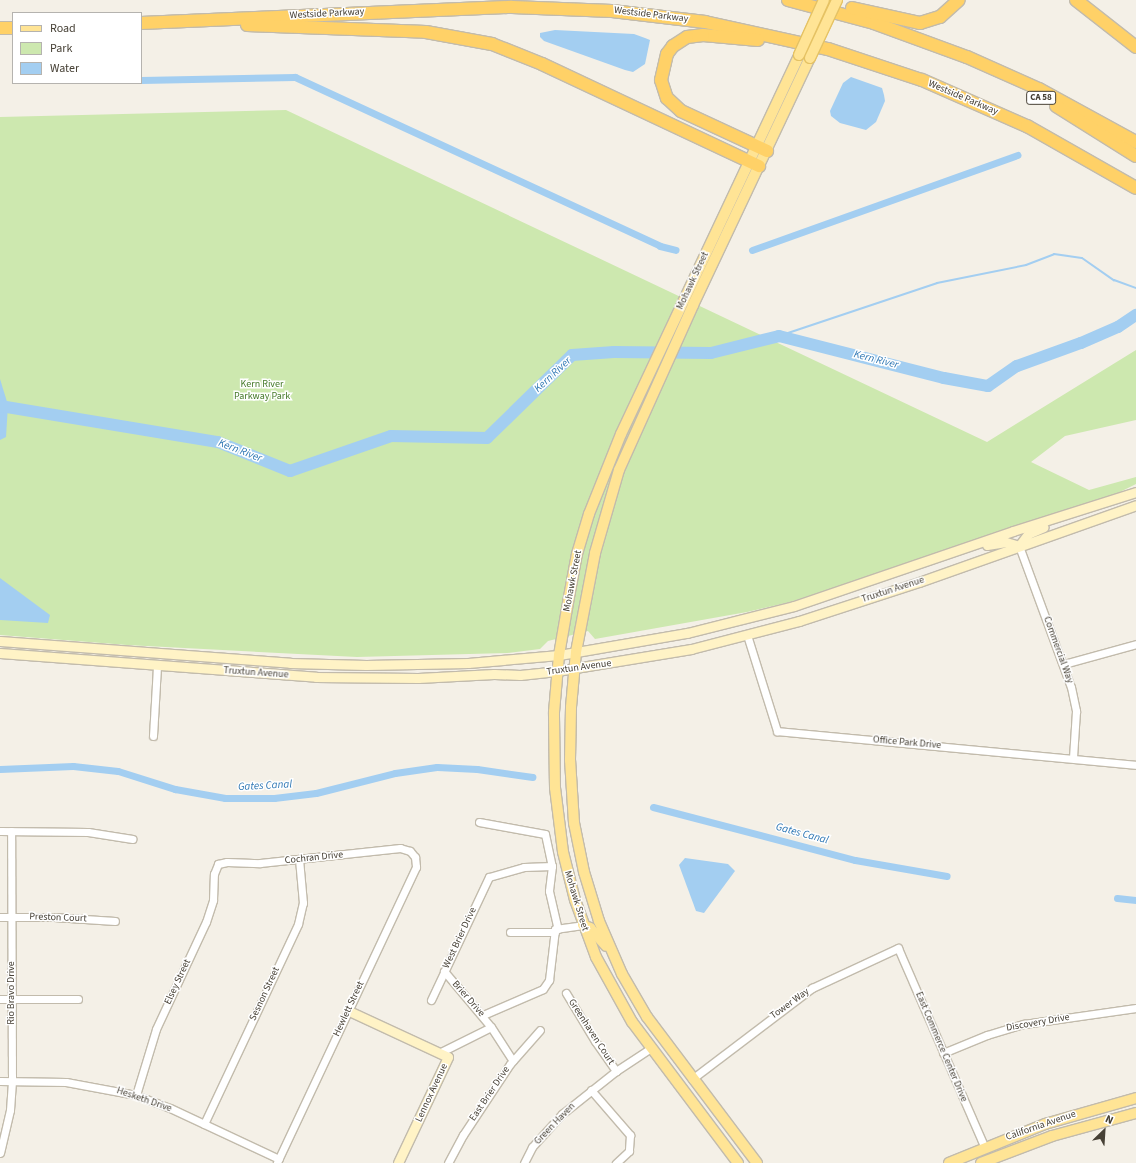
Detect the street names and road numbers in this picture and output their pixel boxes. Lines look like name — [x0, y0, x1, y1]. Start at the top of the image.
street label: Westside Parkway — [613, 4, 689, 26]
street label: Westside Parkway — [289, 6, 365, 22]
street label: Westside Parkway — [926, 78, 1000, 118]
road number: CA 58 — [1026, 91, 1056, 105]
street label: Mohawk Street — [674, 250, 712, 312]
street label: Mohawk Street — [561, 549, 585, 613]
street label: Truxtun Avenue — [860, 574, 926, 606]
street label: Commercial Way — [1040, 615, 1076, 685]
street label: Truxtun Avenue — [546, 658, 612, 678]
street label: Truxtun Avenue — [223, 665, 289, 681]
street label: Office Park Drive — [872, 734, 942, 752]
street label: Cochran Drive — [284, 849, 344, 867]
street label: Mohawk Street — [561, 869, 591, 933]
street label: West Brier Drive — [441, 906, 479, 970]
street label: Preston Court — [29, 911, 87, 925]
street label: Elsey Street — [162, 957, 194, 1007]
street label: Rio Bravo Drive — [6, 961, 18, 1025]
street label: Sesnon Street — [247, 965, 283, 1023]
street label: Brier Drive — [449, 978, 487, 1020]
street label: Hewlett Street — [331, 979, 367, 1039]
street label: Tower Way — [768, 986, 812, 1022]
street label: East Commerce Center Drive — [912, 990, 970, 1104]
street label: Greenhaven Court — [565, 997, 617, 1067]
street label: Discovery Drive — [1005, 1012, 1071, 1034]
street label: Lennox Avenue — [413, 1062, 451, 1124]
street label: East Brier Drive — [467, 1064, 513, 1124]
street label: Hesketh Drive — [115, 1085, 173, 1115]
street label: Green Haven — [532, 1101, 578, 1147]
street label: California Avenue — [1004, 1108, 1078, 1144]

